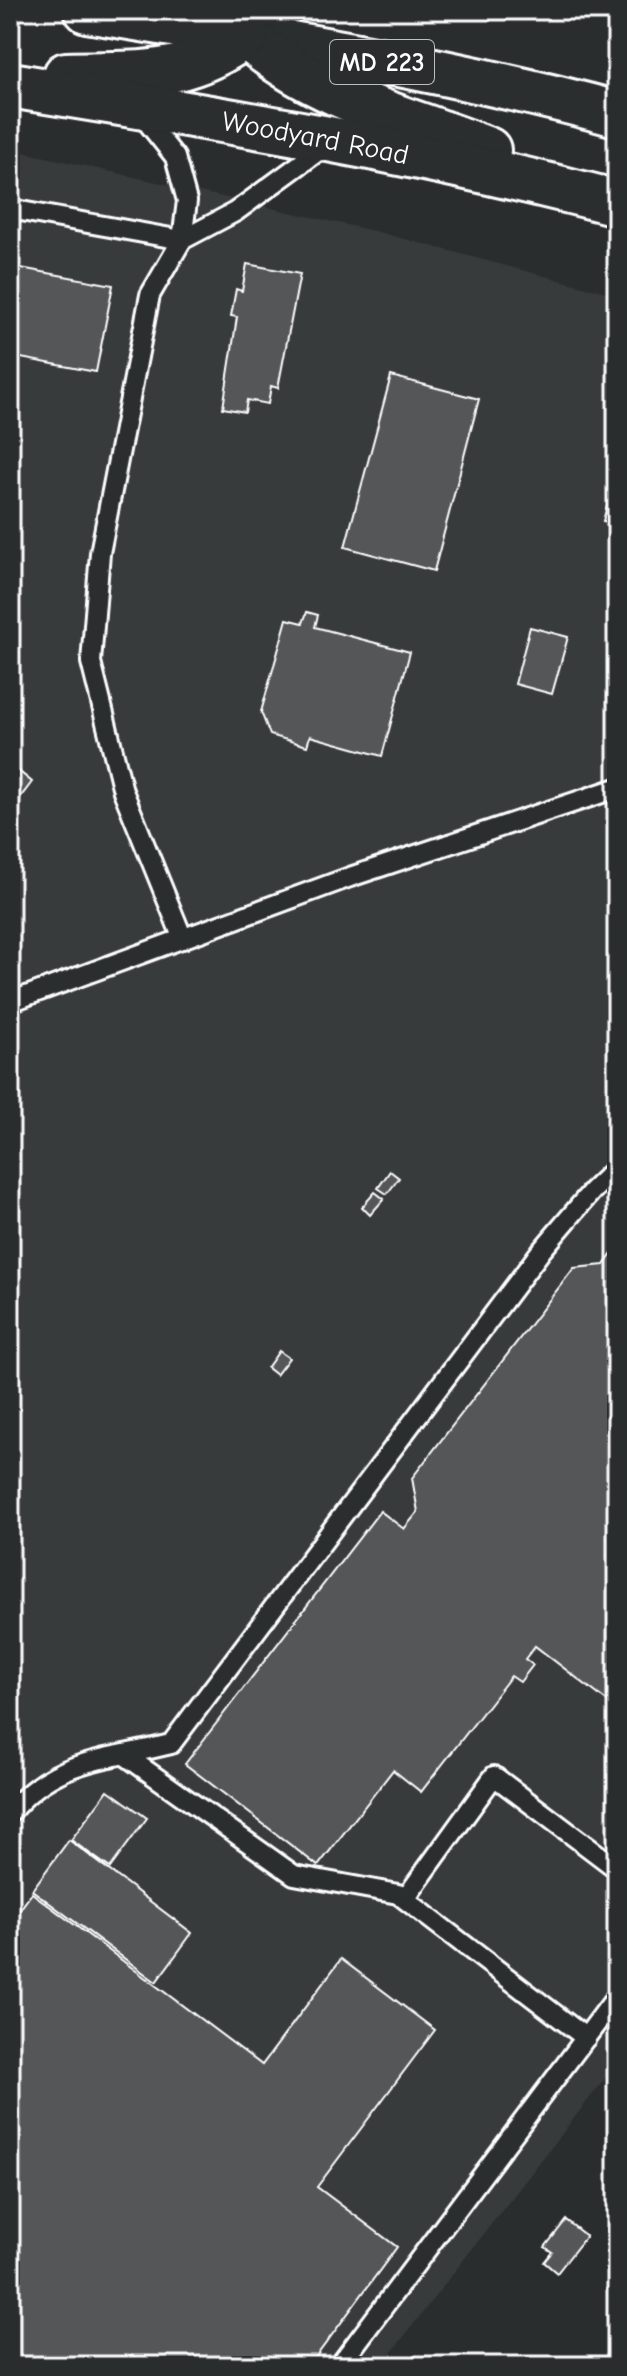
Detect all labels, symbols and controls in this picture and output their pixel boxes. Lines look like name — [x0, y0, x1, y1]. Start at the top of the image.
road number: MD 223 — [330, 40, 434, 84]
street label: Woodyard Road — [220, 105, 411, 171]

